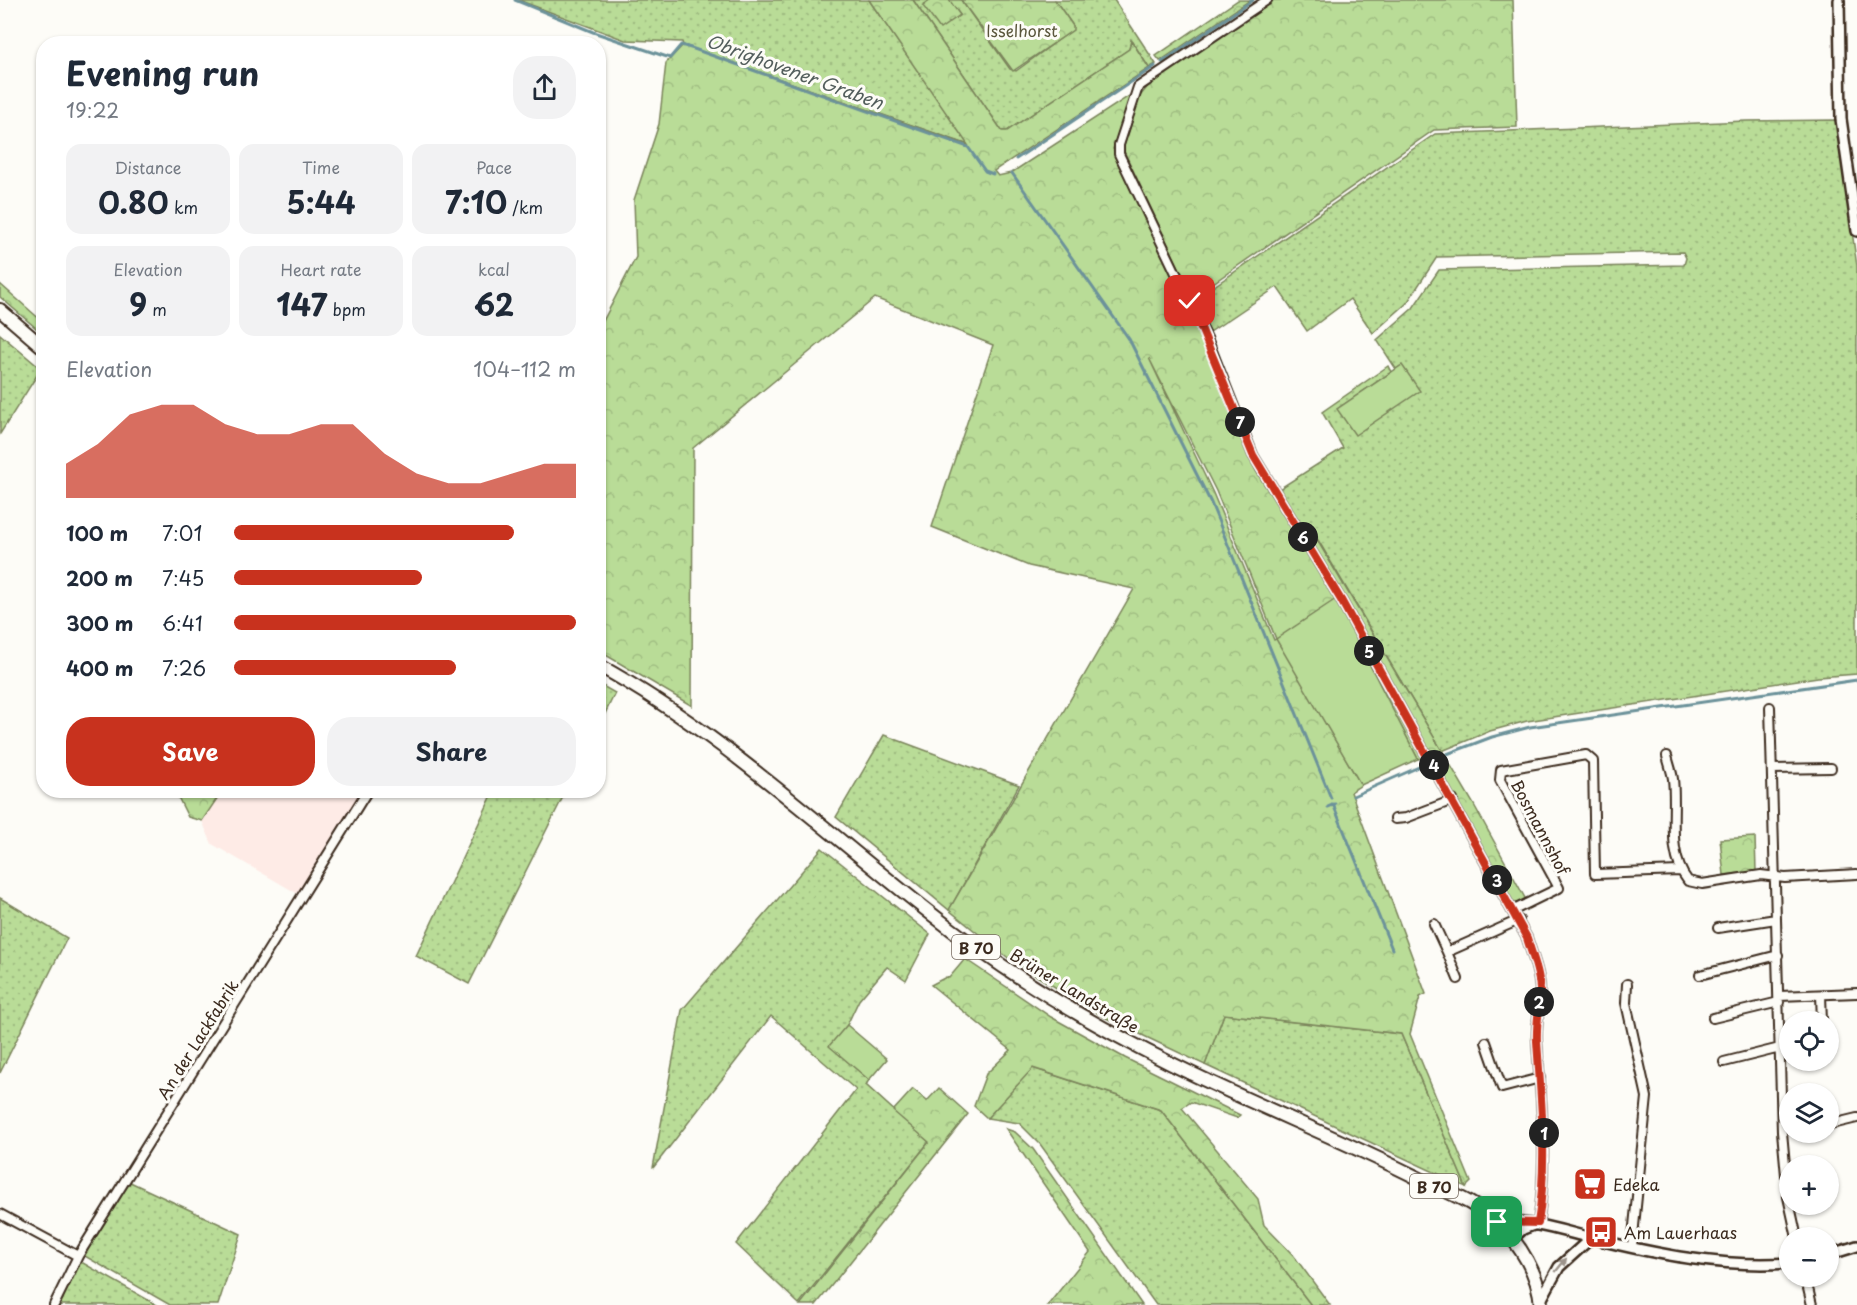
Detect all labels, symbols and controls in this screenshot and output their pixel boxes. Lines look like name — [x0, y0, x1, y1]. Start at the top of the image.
park label: Isselhorst — [986, 18, 1058, 42]
water label: Obrighovener Graben — [703, 27, 888, 116]
text: Evening run — [66, 47, 259, 97]
button: share — [513, 56, 576, 119]
text: 19:22 — [66, 95, 119, 125]
text: Distance — [114, 155, 182, 179]
text: Time — [302, 155, 340, 179]
text: Pace — [476, 155, 512, 179]
text: 0.80 — [98, 179, 169, 224]
text: 5:44 — [286, 179, 356, 224]
text: 7:10 — [445, 179, 507, 224]
text: km — [169, 195, 198, 219]
text: /km — [507, 195, 543, 219]
text: Elevation — [113, 257, 183, 281]
text: Heart rate — [281, 257, 361, 281]
text: kcal — [478, 257, 510, 281]
pin — [1164, 275, 1215, 326]
text: 9 — [129, 281, 147, 326]
text: 147 — [276, 281, 327, 326]
text: 62 — [474, 281, 514, 326]
icon: check — [1173, 284, 1206, 317]
text: m — [147, 297, 167, 321]
text: bpm — [327, 297, 366, 321]
text: Elevation — [66, 354, 152, 384]
text: 104–112 m — [473, 354, 576, 384]
pin: 7 — [1225, 407, 1255, 437]
text: 7 — [1235, 410, 1245, 434]
text: 100 m — [66, 518, 128, 548]
text: 7:01 — [162, 518, 202, 548]
pin: 6 — [1288, 522, 1318, 552]
text: 6 — [1297, 525, 1309, 549]
text: 200 m — [66, 563, 133, 593]
text: 7:45 — [162, 563, 204, 593]
text: 300 m — [66, 608, 134, 638]
text: 6:41 — [162, 608, 203, 638]
pin: 5 — [1354, 636, 1384, 666]
text: 5 — [1364, 639, 1374, 663]
text: 400 m — [66, 653, 134, 683]
text: 7:26 — [162, 653, 206, 683]
button: Save — [66, 717, 315, 786]
button: Share — [327, 717, 576, 786]
pin: 4 — [1419, 750, 1449, 780]
text: 4 — [1429, 753, 1439, 777]
street label: Bosmannshof — [1506, 775, 1577, 880]
pin: 3 — [1482, 865, 1512, 895]
text: 3 — [1492, 868, 1502, 892]
road number: B 70 — [952, 935, 1000, 959]
street label: Brüner Landstraße — [1006, 942, 1144, 1038]
street label: An der Lackfabrik — [150, 974, 244, 1104]
pin: 2 — [1524, 987, 1554, 1017]
text: 2 — [1533, 990, 1545, 1014]
map controls — [1779, 1011, 1839, 1287]
button: locate — [1779, 1011, 1839, 1071]
button: layers — [1779, 1083, 1839, 1143]
pin: 1 — [1529, 1118, 1559, 1148]
text: 1 — [1540, 1121, 1548, 1145]
button: + — [1779, 1155, 1839, 1215]
supermarket icon: Edeka — [1572, 1166, 1608, 1202]
place label: Edeka — [1613, 1172, 1660, 1196]
road number: B 70 — [1410, 1174, 1458, 1198]
pin — [1471, 1196, 1522, 1247]
icon: arrive — [1480, 1205, 1513, 1238]
bus stop icon: Am Lauerhaas — [1583, 1214, 1619, 1250]
place label: Am Lauerhaas — [1624, 1220, 1737, 1244]
button: − — [1779, 1227, 1839, 1287]
one-way arrow — [1555, 1257, 1568, 1273]

